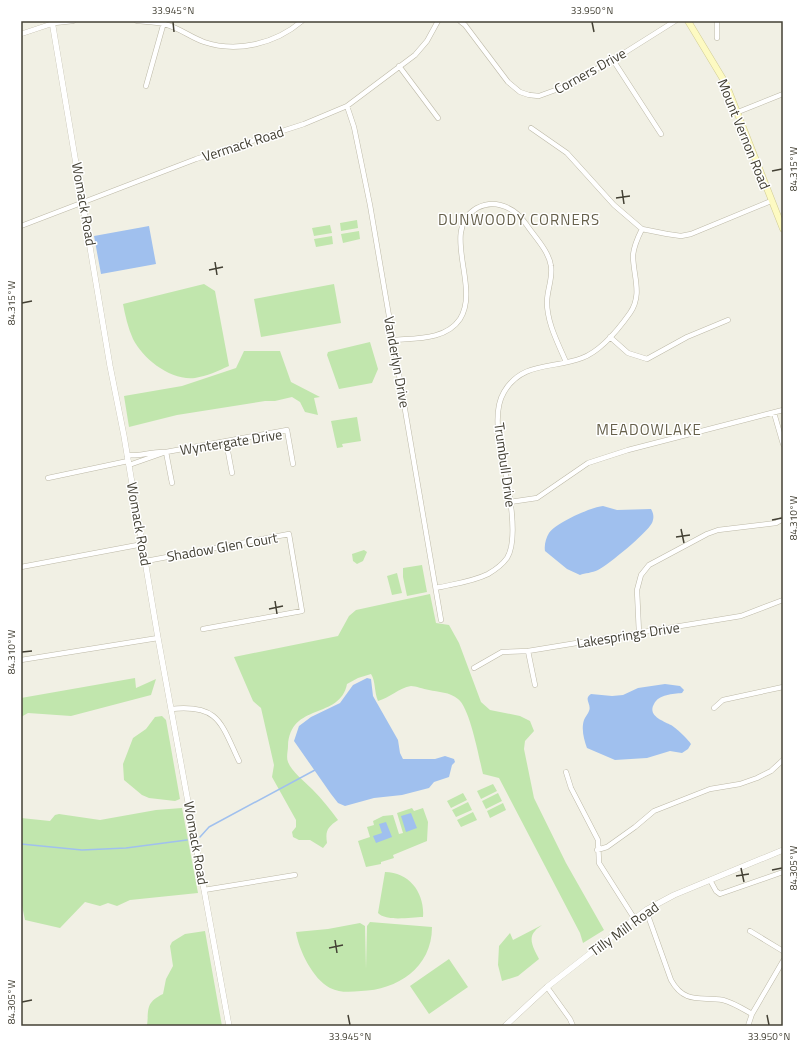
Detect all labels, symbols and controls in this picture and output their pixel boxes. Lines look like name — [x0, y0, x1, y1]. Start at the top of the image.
text: 33.945°N — [152, 3, 194, 18]
text: 33.950°N — [571, 3, 613, 18]
street label: Corners Drive — [550, 42, 630, 99]
street label: Mount Vernon Road — [713, 75, 776, 192]
street label: Vermack Road — [199, 120, 286, 167]
text: 84.315°W — [786, 147, 801, 191]
street label: Womack Road — [67, 161, 102, 247]
district label: DUNWOODY CORNERS — [438, 208, 600, 231]
text: 84.315°W — [4, 281, 19, 325]
street label: Vanderlyn Drive — [379, 314, 416, 409]
district label: MEADOWLAKE — [596, 418, 702, 441]
street label: Trumbull Drive — [489, 421, 522, 509]
street label: Wyntergate Drive — [178, 423, 284, 460]
street label: Womack Road — [122, 481, 157, 567]
text: 84.310°W — [786, 496, 801, 540]
street label: Shadow Glen Court — [165, 526, 279, 567]
street label: Lakesprings Drive — [575, 616, 681, 653]
text: 84.310°W — [4, 630, 19, 674]
street label: Womack Road — [179, 800, 214, 886]
text: 84.305°W — [786, 846, 801, 890]
street label: Tilly Mill Road — [585, 896, 663, 961]
text: 84.305°W — [4, 980, 19, 1024]
text: 33.945°N — [329, 1029, 371, 1044]
text: 33.950°N — [748, 1029, 790, 1044]

